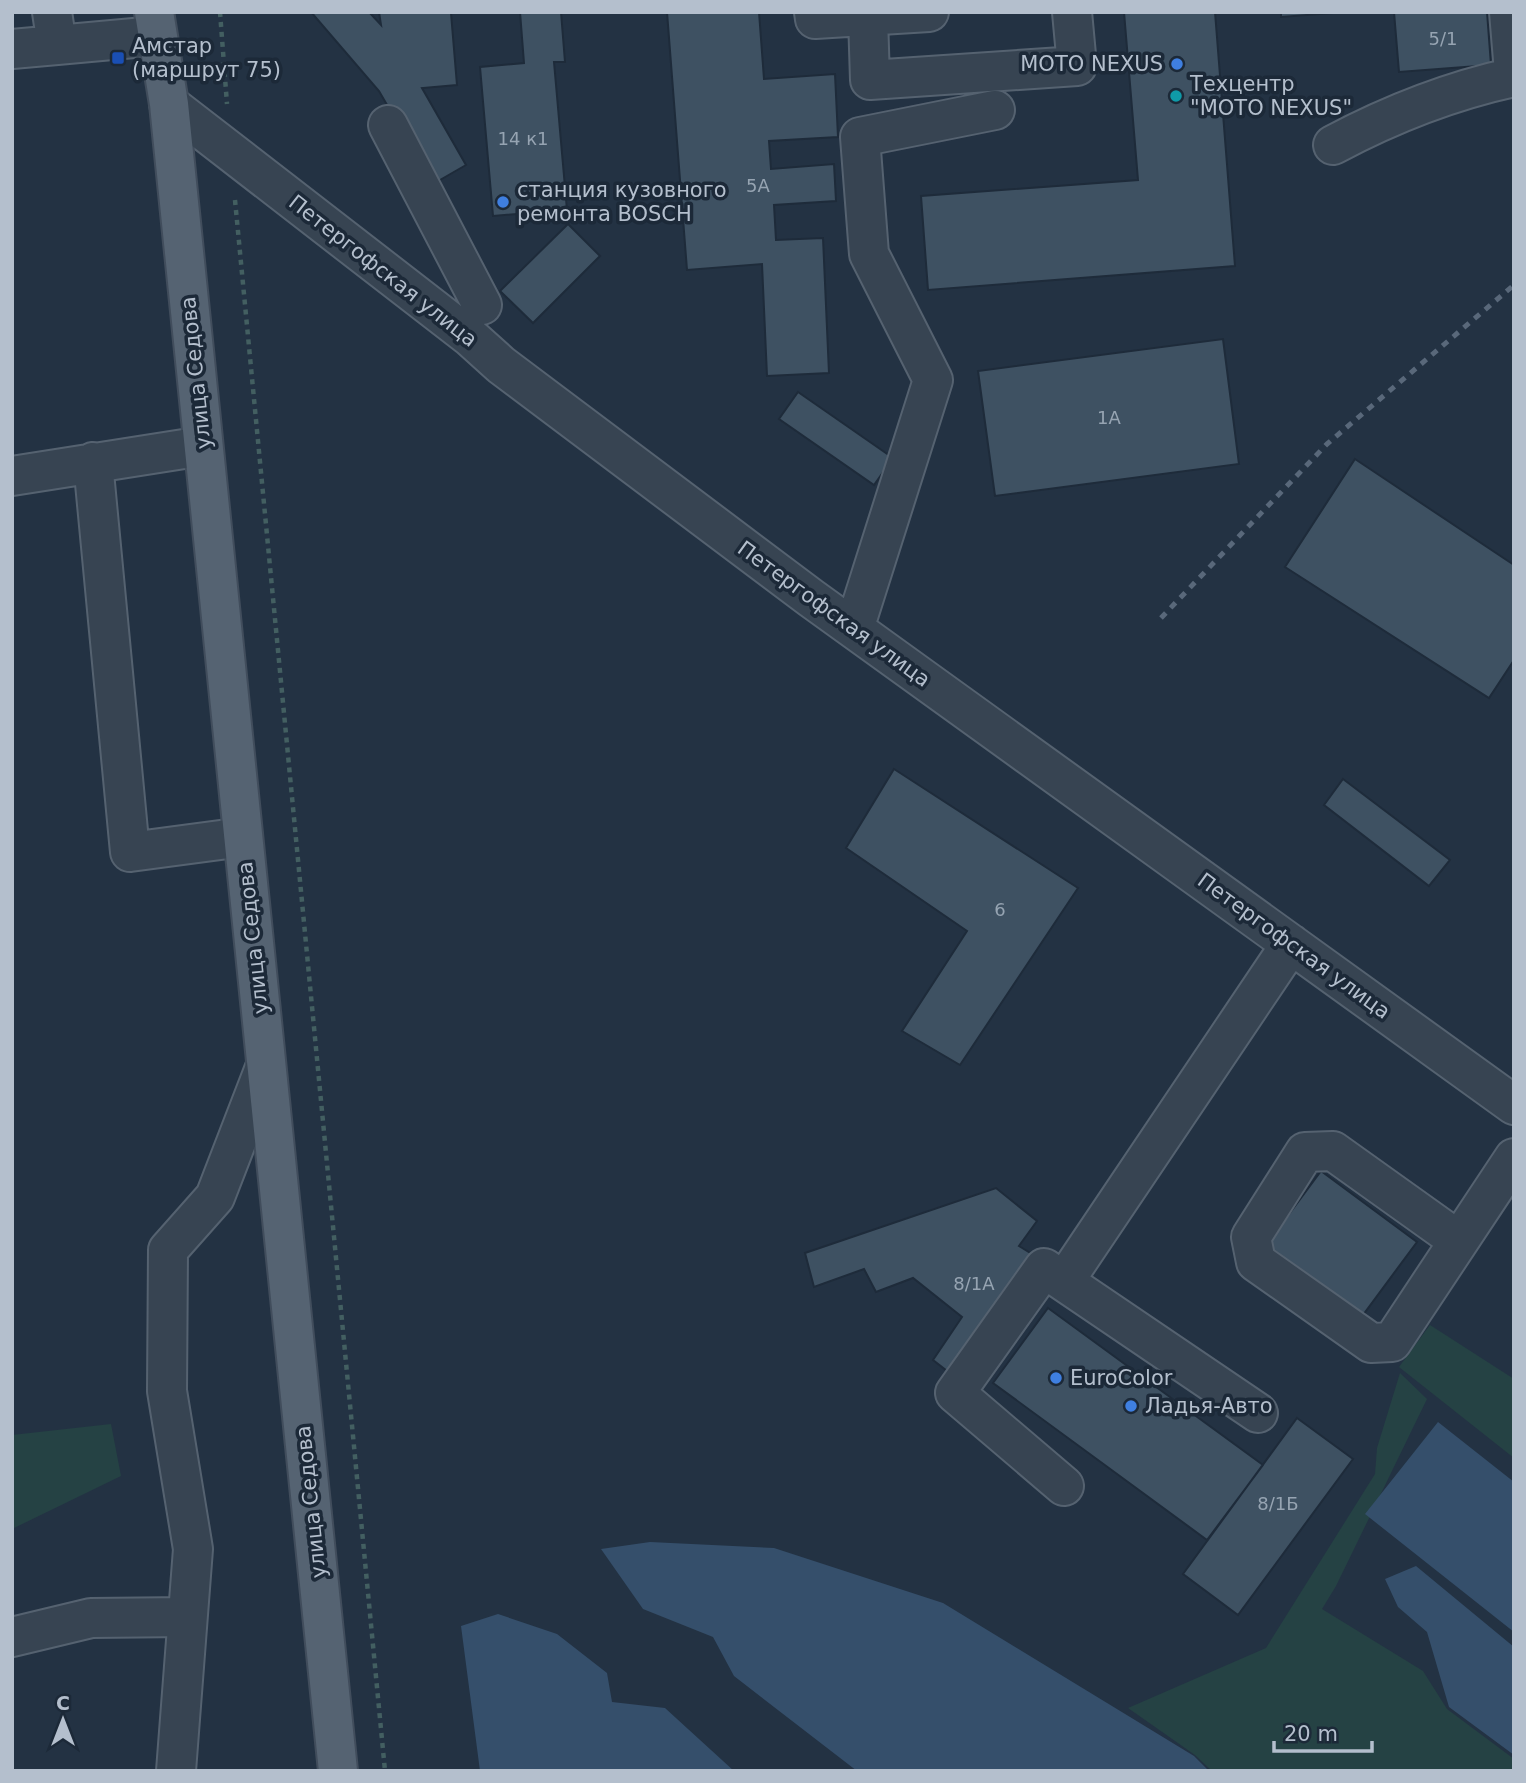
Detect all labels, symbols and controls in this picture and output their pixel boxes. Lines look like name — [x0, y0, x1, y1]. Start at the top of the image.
house number: 5/1 — [1429, 28, 1457, 49]
place label: Амстар (маршрут 75) — [132, 34, 281, 82]
marker: Амстар (маршрут 75) — [110, 50, 126, 66]
place label: MOTO NEXUS — [1020, 52, 1163, 76]
marker: MOTO NEXUS — [1169, 56, 1185, 72]
place label: Техцентр "MOTO NEXUS" — [1189, 72, 1352, 120]
marker: Техцентр "MOTO NEXUS" — [1168, 88, 1184, 104]
house number: 14 к1 — [498, 128, 548, 149]
house number: 5А — [746, 175, 771, 196]
place label: станция кузовного ремонта BOSCH — [517, 178, 727, 226]
street label: Петергофская улица — [284, 190, 482, 352]
marker: станция кузовного ремонта BOSCH — [495, 194, 511, 210]
street label: улица Седова — [176, 295, 216, 451]
house number: 1А — [1097, 407, 1122, 428]
street label: Петергофская улица — [733, 536, 935, 692]
street label: улица Седова — [233, 860, 273, 1016]
street label: Петергофская улица — [1193, 868, 1395, 1024]
house number: 6 — [994, 899, 1006, 920]
house number: 8/1А — [953, 1273, 995, 1294]
place label: EuroColor — [1070, 1366, 1173, 1390]
marker: EuroColor — [1048, 1370, 1064, 1386]
place label: Ладья-Авто — [1145, 1394, 1273, 1418]
marker: Ладья-Авто — [1123, 1398, 1139, 1414]
street label: улица Седова — [291, 1424, 331, 1580]
house number: 8/1Б — [1257, 1493, 1299, 1514]
north arrow — [28, 1685, 98, 1755]
text: С — [56, 1692, 70, 1714]
scale bar — [1274, 1710, 1372, 1754]
text: 20 m — [1284, 1722, 1338, 1746]

